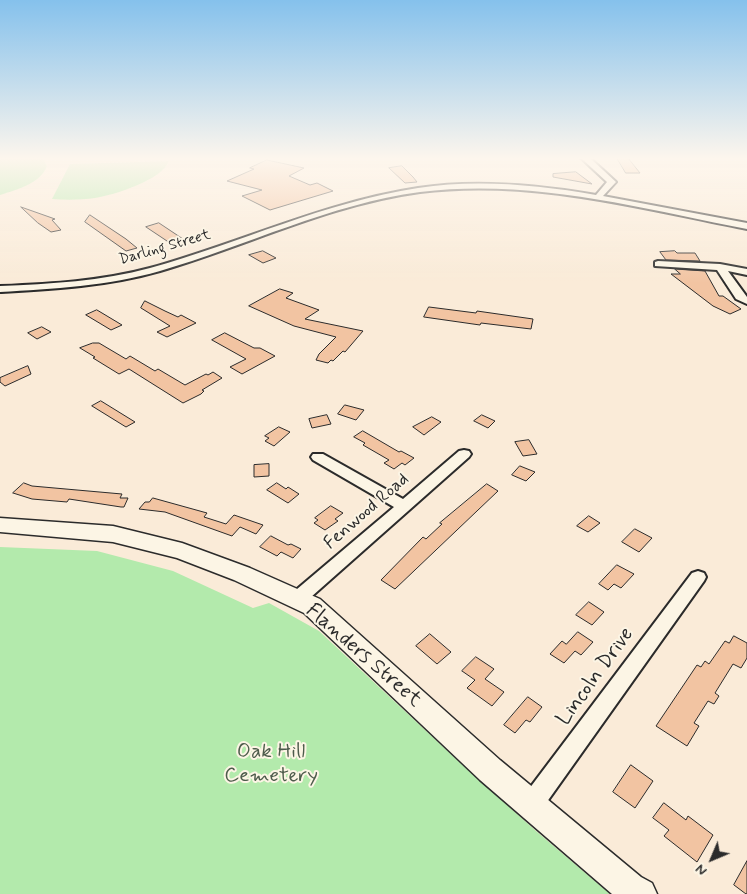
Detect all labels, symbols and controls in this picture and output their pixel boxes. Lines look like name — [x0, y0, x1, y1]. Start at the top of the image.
street label: Darling Street — [117, 226, 213, 270]
street label: Fenwood Road — [320, 469, 414, 555]
street label: Flanders Street — [300, 599, 426, 713]
street label: Lincoln Drive — [552, 623, 640, 731]
park label: Oak Hill Cemetery — [224, 740, 318, 790]
north arrow — [687, 834, 737, 884]
text: N — [692, 860, 711, 879]

